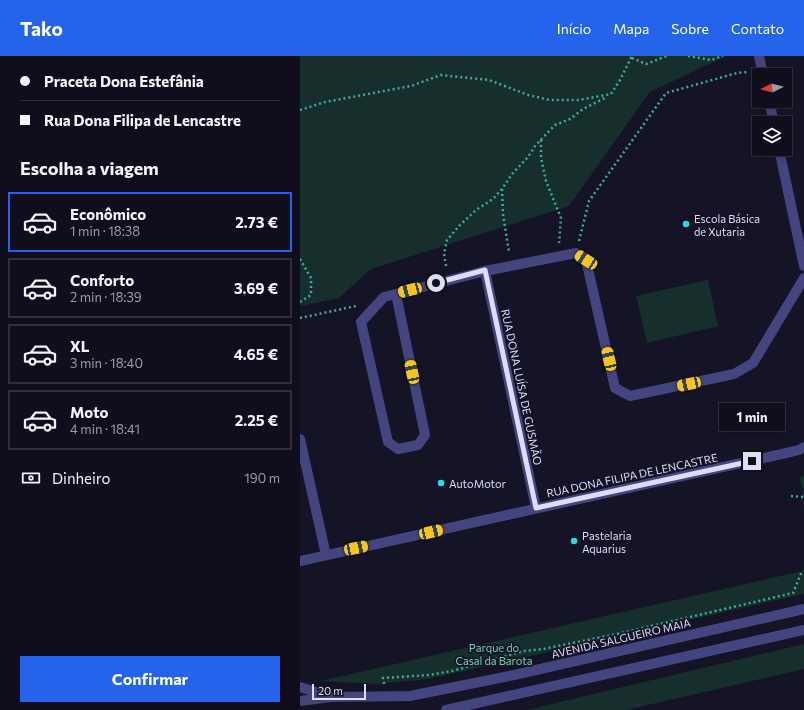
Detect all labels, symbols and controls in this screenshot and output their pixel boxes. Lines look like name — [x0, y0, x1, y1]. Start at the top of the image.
text: Tako — [20, 17, 63, 40]
text: Início — [557, 20, 591, 37]
text: Mapa — [613, 20, 649, 37]
text: Sobre — [671, 20, 709, 37]
text: Contato — [731, 20, 784, 37]
north arrow — [752, 68, 792, 108]
map controls — [752, 68, 792, 156]
text: Praceta Dona Estefânia — [44, 72, 204, 90]
text: Rua Dona Filipa de Lencastre — [44, 111, 241, 129]
button: layers — [752, 116, 792, 156]
text: Escolha a viagem — [20, 157, 159, 179]
icon: car — [22, 204, 58, 240]
text: Econômico — [70, 205, 146, 223]
place label: Escola Básica de Xutaria — [694, 212, 760, 238]
text: 2.73 € — [235, 213, 278, 231]
marker: Escola Básica de Xutaria — [681, 219, 691, 229]
text: 1 min · 18:38 — [70, 223, 140, 239]
car — [573, 248, 599, 272]
icon: car — [22, 270, 58, 306]
text: Conforto — [70, 271, 134, 289]
route start — [427, 274, 445, 292]
text: 3.69 € — [234, 279, 278, 297]
car — [397, 281, 423, 299]
text: 2 min · 18:39 — [70, 289, 142, 305]
street label: RUA DONA LUÍSA DE GUSMÃO — [499, 308, 546, 466]
icon: car — [22, 336, 58, 372]
text: XL — [70, 337, 89, 355]
text: 4.65 € — [234, 345, 278, 363]
car — [600, 346, 618, 372]
text: 3 min · 18:40 — [70, 355, 143, 371]
car — [404, 359, 420, 385]
car — [676, 376, 702, 392]
icon: car — [22, 402, 58, 438]
text: Moto — [70, 403, 109, 421]
callout: 1 min — [719, 403, 785, 431]
text: 1 min — [737, 409, 767, 425]
text: 2.25 € — [235, 411, 278, 429]
text: 4 min · 18:41 — [70, 421, 140, 437]
street label: RUA DONA FILIPA DE LENCASTRE — [545, 450, 719, 500]
route end — [743, 452, 761, 470]
icon: cash — [20, 467, 42, 489]
text: Dinheiro — [52, 469, 111, 487]
text: 190 m — [244, 470, 280, 486]
place label: AutoMotor — [449, 477, 507, 490]
marker: AutoMotor — [436, 478, 446, 488]
car — [418, 523, 444, 541]
place label: Pastelaria Aquarius — [582, 529, 631, 555]
marker: Pastelaria Aquarius — [569, 536, 579, 546]
car — [343, 540, 369, 556]
street label: AVENIDA SALGUEIRO MAIA — [550, 616, 692, 660]
park label: Parque do Casal da Barota — [456, 641, 532, 667]
button: Confirmar — [20, 656, 280, 702]
scale bar — [312, 682, 366, 701]
text: 20 m — [318, 684, 343, 697]

